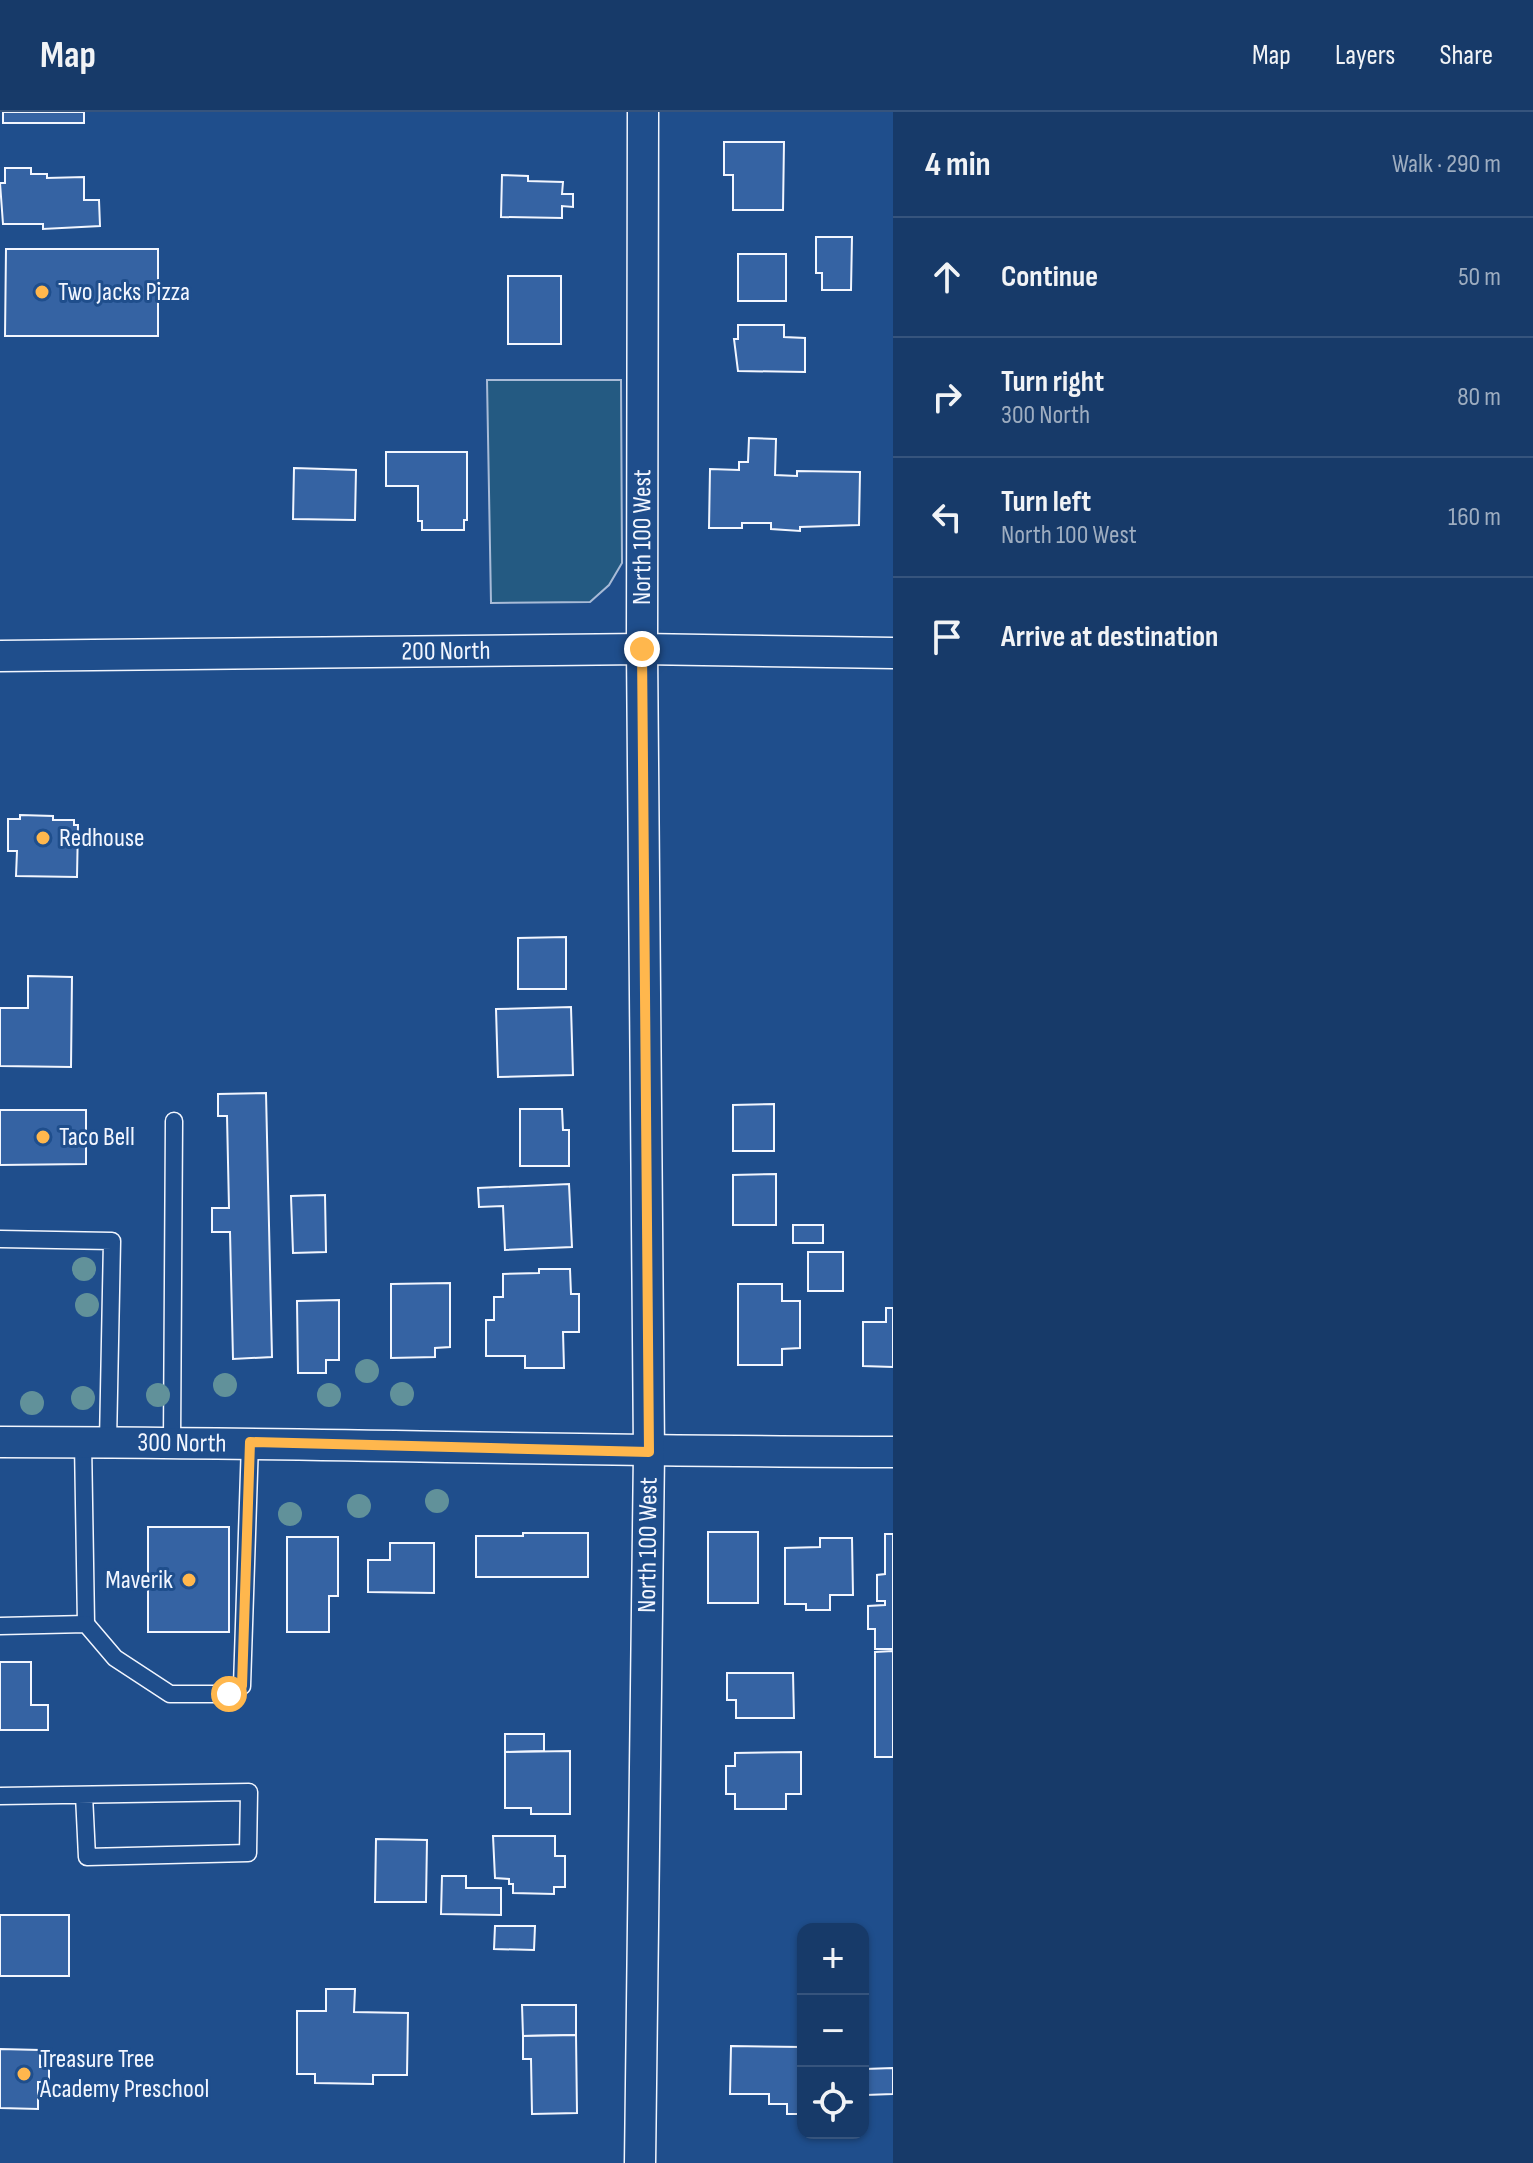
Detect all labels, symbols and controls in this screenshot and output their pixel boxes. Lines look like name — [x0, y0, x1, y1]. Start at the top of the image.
text: Map — [40, 33, 96, 78]
text: Map — [1252, 39, 1291, 72]
text: Layers — [1335, 39, 1395, 72]
text: Share — [1439, 39, 1493, 72]
text: 4 min — [925, 144, 991, 185]
text: Walk · 290 m — [1392, 149, 1501, 180]
icon: ahead — [925, 255, 969, 299]
text: Continue — [1001, 259, 1098, 295]
text: 50 m — [1458, 262, 1501, 293]
place label: Two Jacks Pizza — [58, 277, 190, 308]
marker: Two Jacks Pizza — [33, 283, 51, 301]
text: Turn right — [1001, 364, 1104, 400]
icon: right — [925, 375, 969, 419]
text: 80 m — [1457, 382, 1501, 413]
text: 300 North — [1001, 400, 1090, 431]
street label: North 100 West — [627, 469, 658, 605]
text: Turn left — [1001, 484, 1091, 520]
icon: left — [925, 495, 969, 539]
text: 160 m — [1448, 502, 1501, 533]
text: North 100 West — [1001, 520, 1137, 551]
icon: arrive — [925, 615, 969, 659]
text: Arrive at destination — [1001, 619, 1218, 655]
route end — [624, 631, 660, 667]
street label: 200 North — [401, 635, 491, 667]
place label: Redhouse — [59, 823, 145, 854]
marker: Redhouse — [34, 829, 52, 847]
place label: Taco Bell — [59, 1122, 135, 1153]
marker: Taco Bell — [34, 1128, 52, 1146]
street label: 300 North — [137, 1427, 227, 1459]
street label: North 100 West — [631, 1477, 664, 1613]
place label: Maverik — [105, 1565, 173, 1596]
marker: Maverik — [180, 1571, 198, 1589]
route start — [211, 1676, 247, 1712]
map controls — [797, 1923, 869, 2139]
button: + — [797, 1923, 869, 1995]
button: − — [797, 1995, 869, 2067]
place label: Treasure Tree Academy Preschool — [39, 2044, 209, 2105]
marker: Treasure Tree Academy Preschool — [15, 2065, 33, 2083]
button: locate — [797, 2067, 869, 2139]

